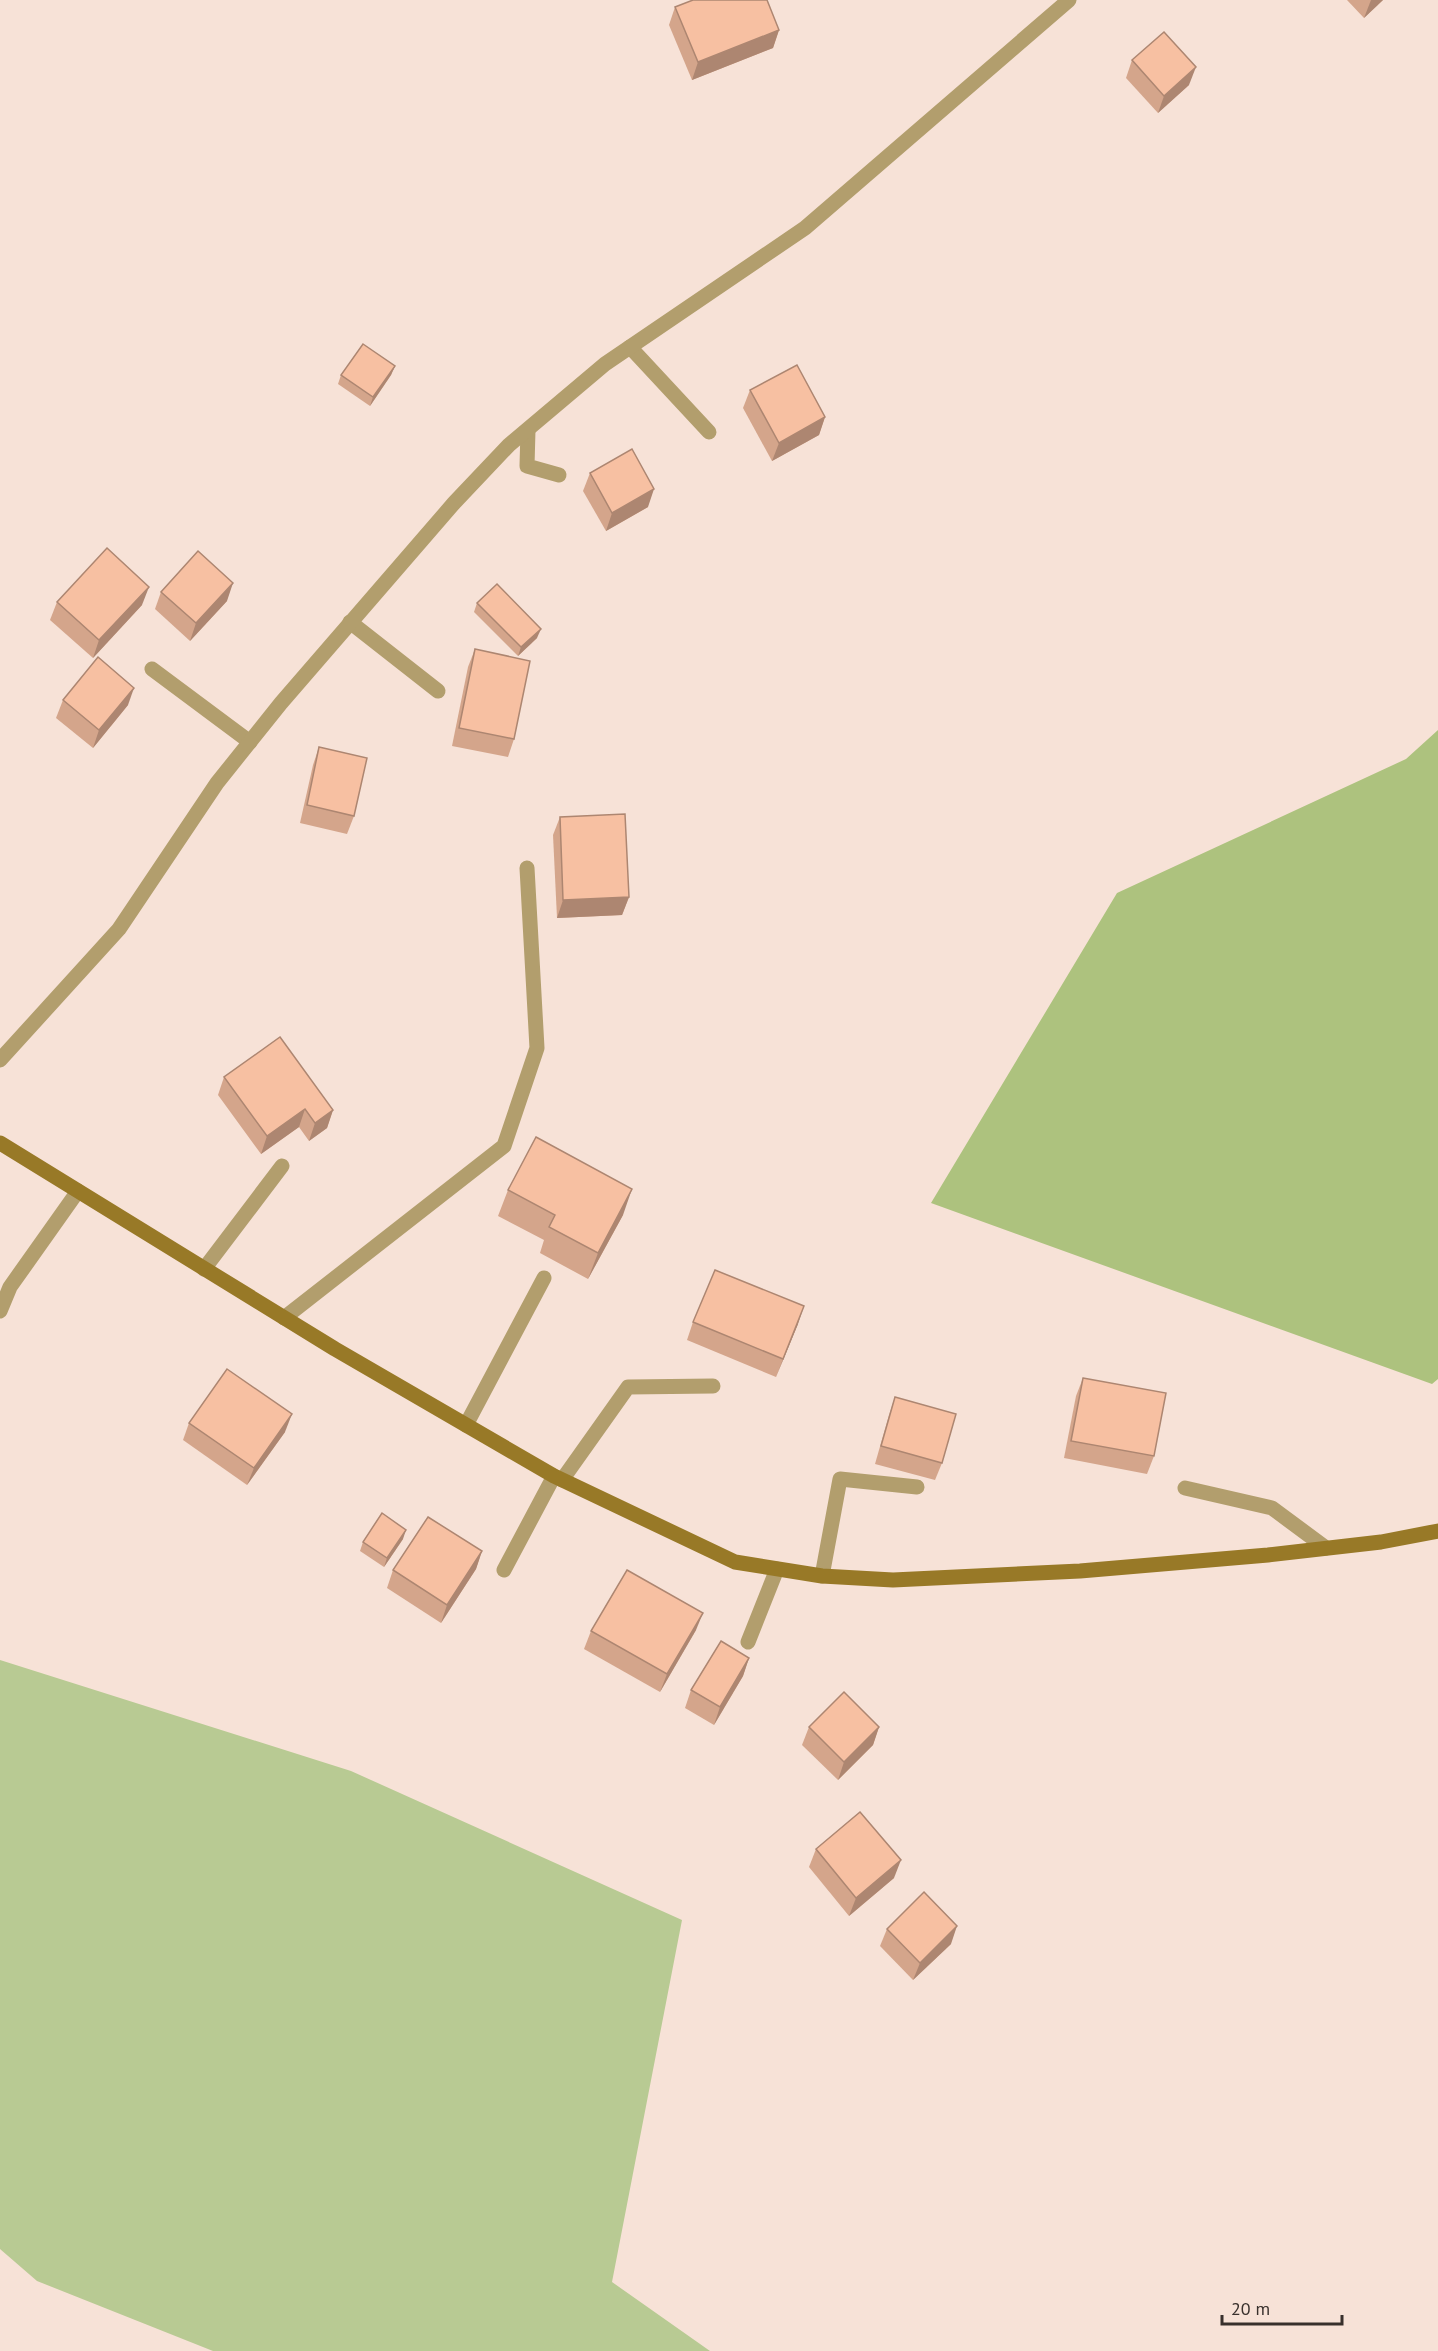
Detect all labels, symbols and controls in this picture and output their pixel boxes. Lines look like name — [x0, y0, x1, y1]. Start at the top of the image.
scale bar — [1222, 2288, 1342, 2326]
text: 20 m — [1231, 2297, 1270, 2320]

